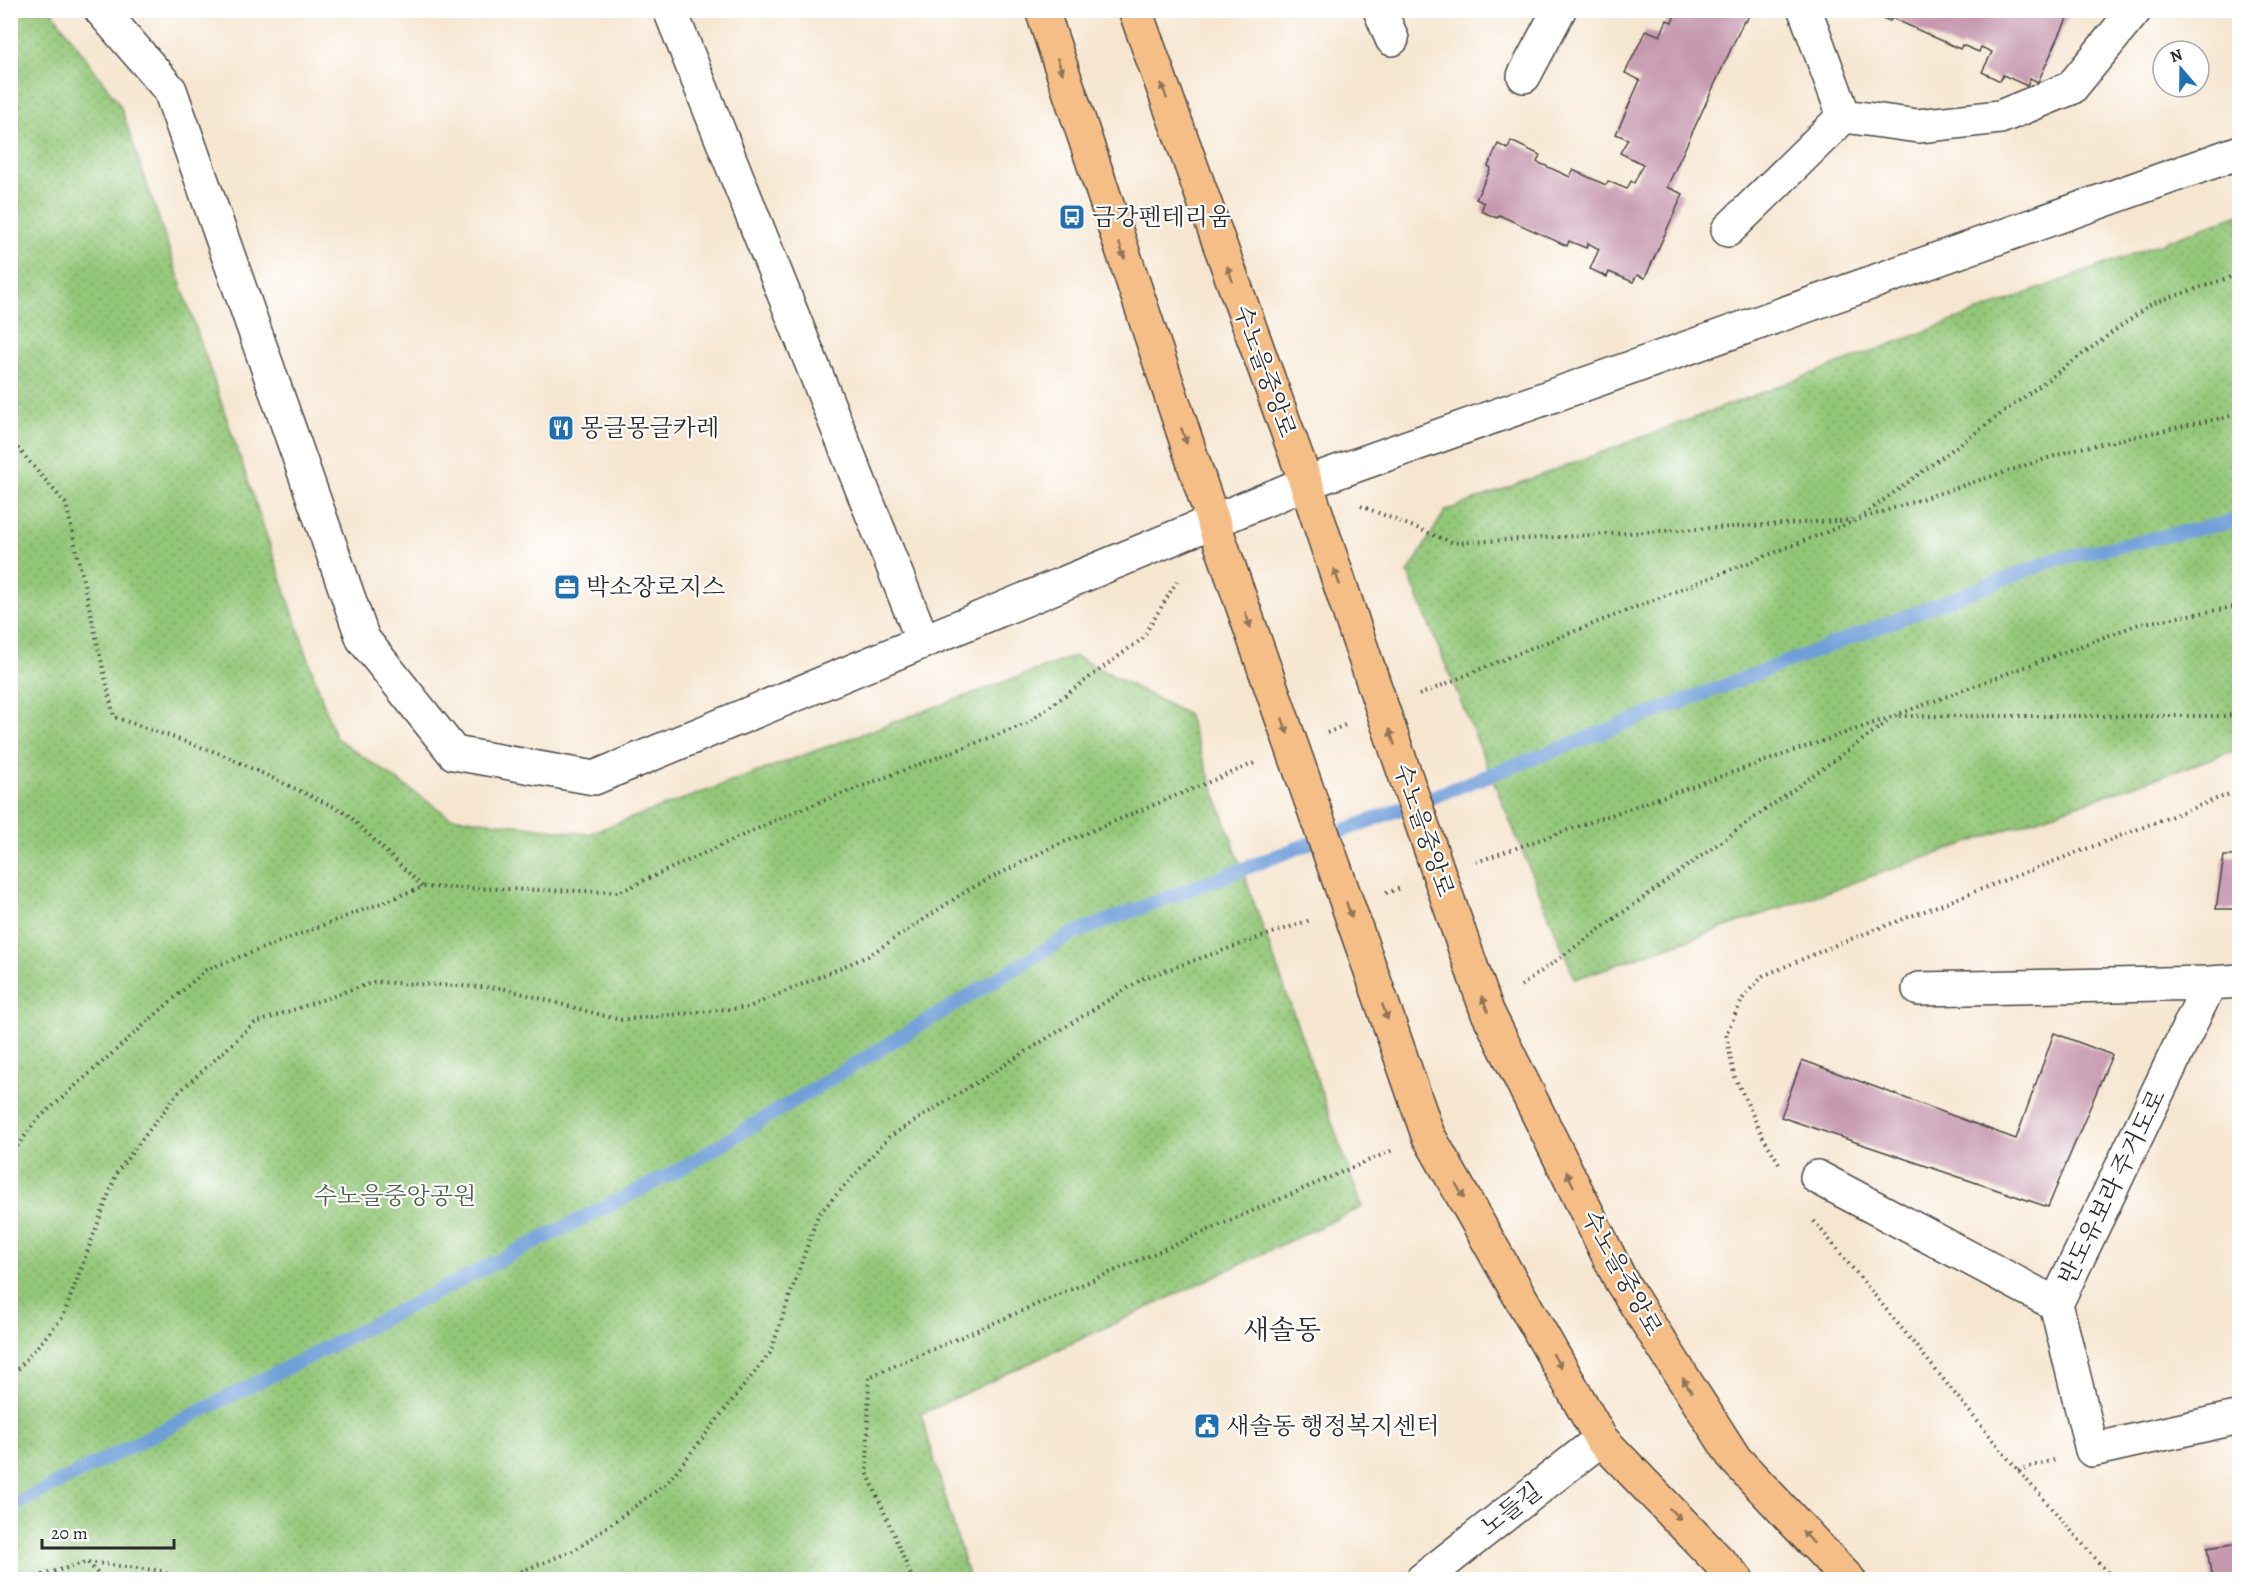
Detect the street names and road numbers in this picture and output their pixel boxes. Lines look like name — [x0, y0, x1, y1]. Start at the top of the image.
street label: 수노을중앙로 — [1226, 300, 1304, 442]
street label: 수노을중앙로 — [1386, 759, 1462, 901]
street label: 반도유보라 주거도로 — [2051, 1084, 2173, 1290]
street label: 수노을중앙로 — [1574, 1204, 1670, 1342]
street label: 노들길 — [1474, 1475, 1548, 1543]

